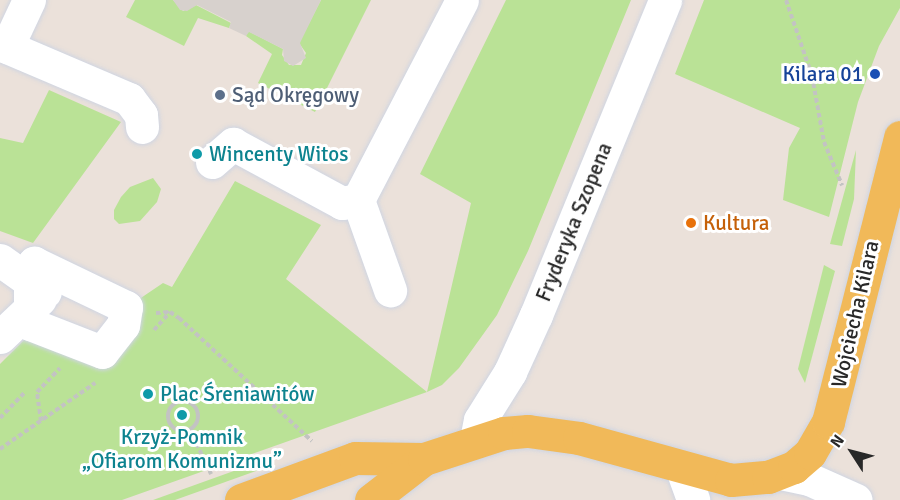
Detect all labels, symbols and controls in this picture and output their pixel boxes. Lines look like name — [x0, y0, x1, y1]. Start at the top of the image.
place label: Kilara 01 — [782, 61, 863, 87]
marker: Kilara 01 — [868, 67, 882, 81]
place label: Sąd Okręgowy — [232, 82, 359, 108]
marker: Sąd Okręgowy — [213, 88, 227, 102]
street label: Fryderyka Szopena — [531, 139, 617, 305]
place label: Wincenty Witos — [209, 141, 348, 167]
marker: Wincenty Witos — [190, 147, 204, 161]
place label: Kultura — [703, 210, 769, 236]
marker: Kultura — [684, 216, 698, 230]
street label: Wojciecha Kilara — [826, 238, 884, 390]
place label: Plac Śreniawitów — [160, 381, 314, 407]
marker: Plac Śreniawitów — [141, 387, 155, 401]
marker: Krzyż-Pomnik „Ofiarom Komunizmu” — [175, 408, 189, 422]
north arrow — [822, 422, 882, 482]
place label: Krzyż-Pomnik „Ofiarom Komunizmu” — [82, 424, 282, 474]
text: N — [826, 431, 849, 452]

